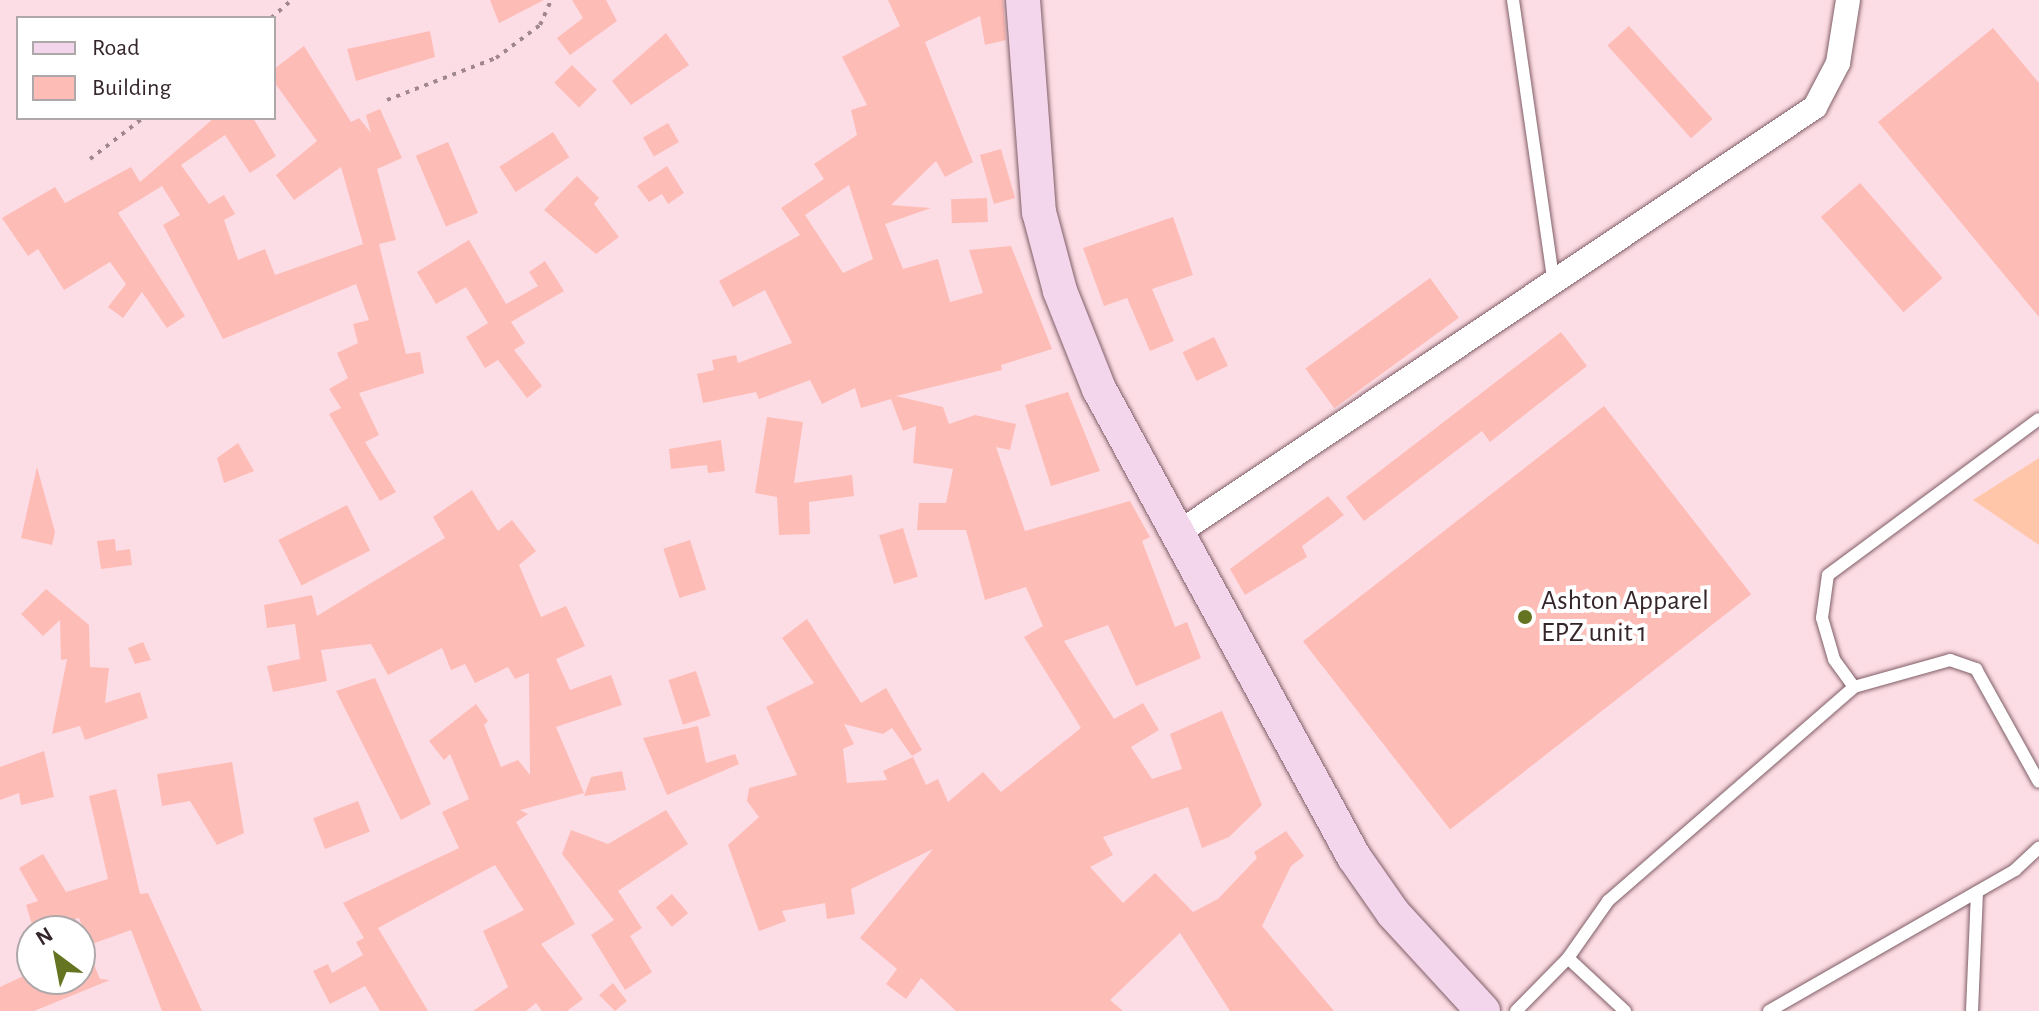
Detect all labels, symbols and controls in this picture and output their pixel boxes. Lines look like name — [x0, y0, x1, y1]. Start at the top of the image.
legend — [16, 16, 276, 120]
text: Road — [92, 36, 140, 60]
text: Building — [92, 76, 171, 100]
place label: Ashton Apparel EPZ unit 1 — [1541, 584, 1709, 650]
marker: Ashton Apparel EPZ unit 1 — [1516, 608, 1534, 626]
north arrow — [16, 915, 96, 995]
text: N — [32, 923, 57, 950]

